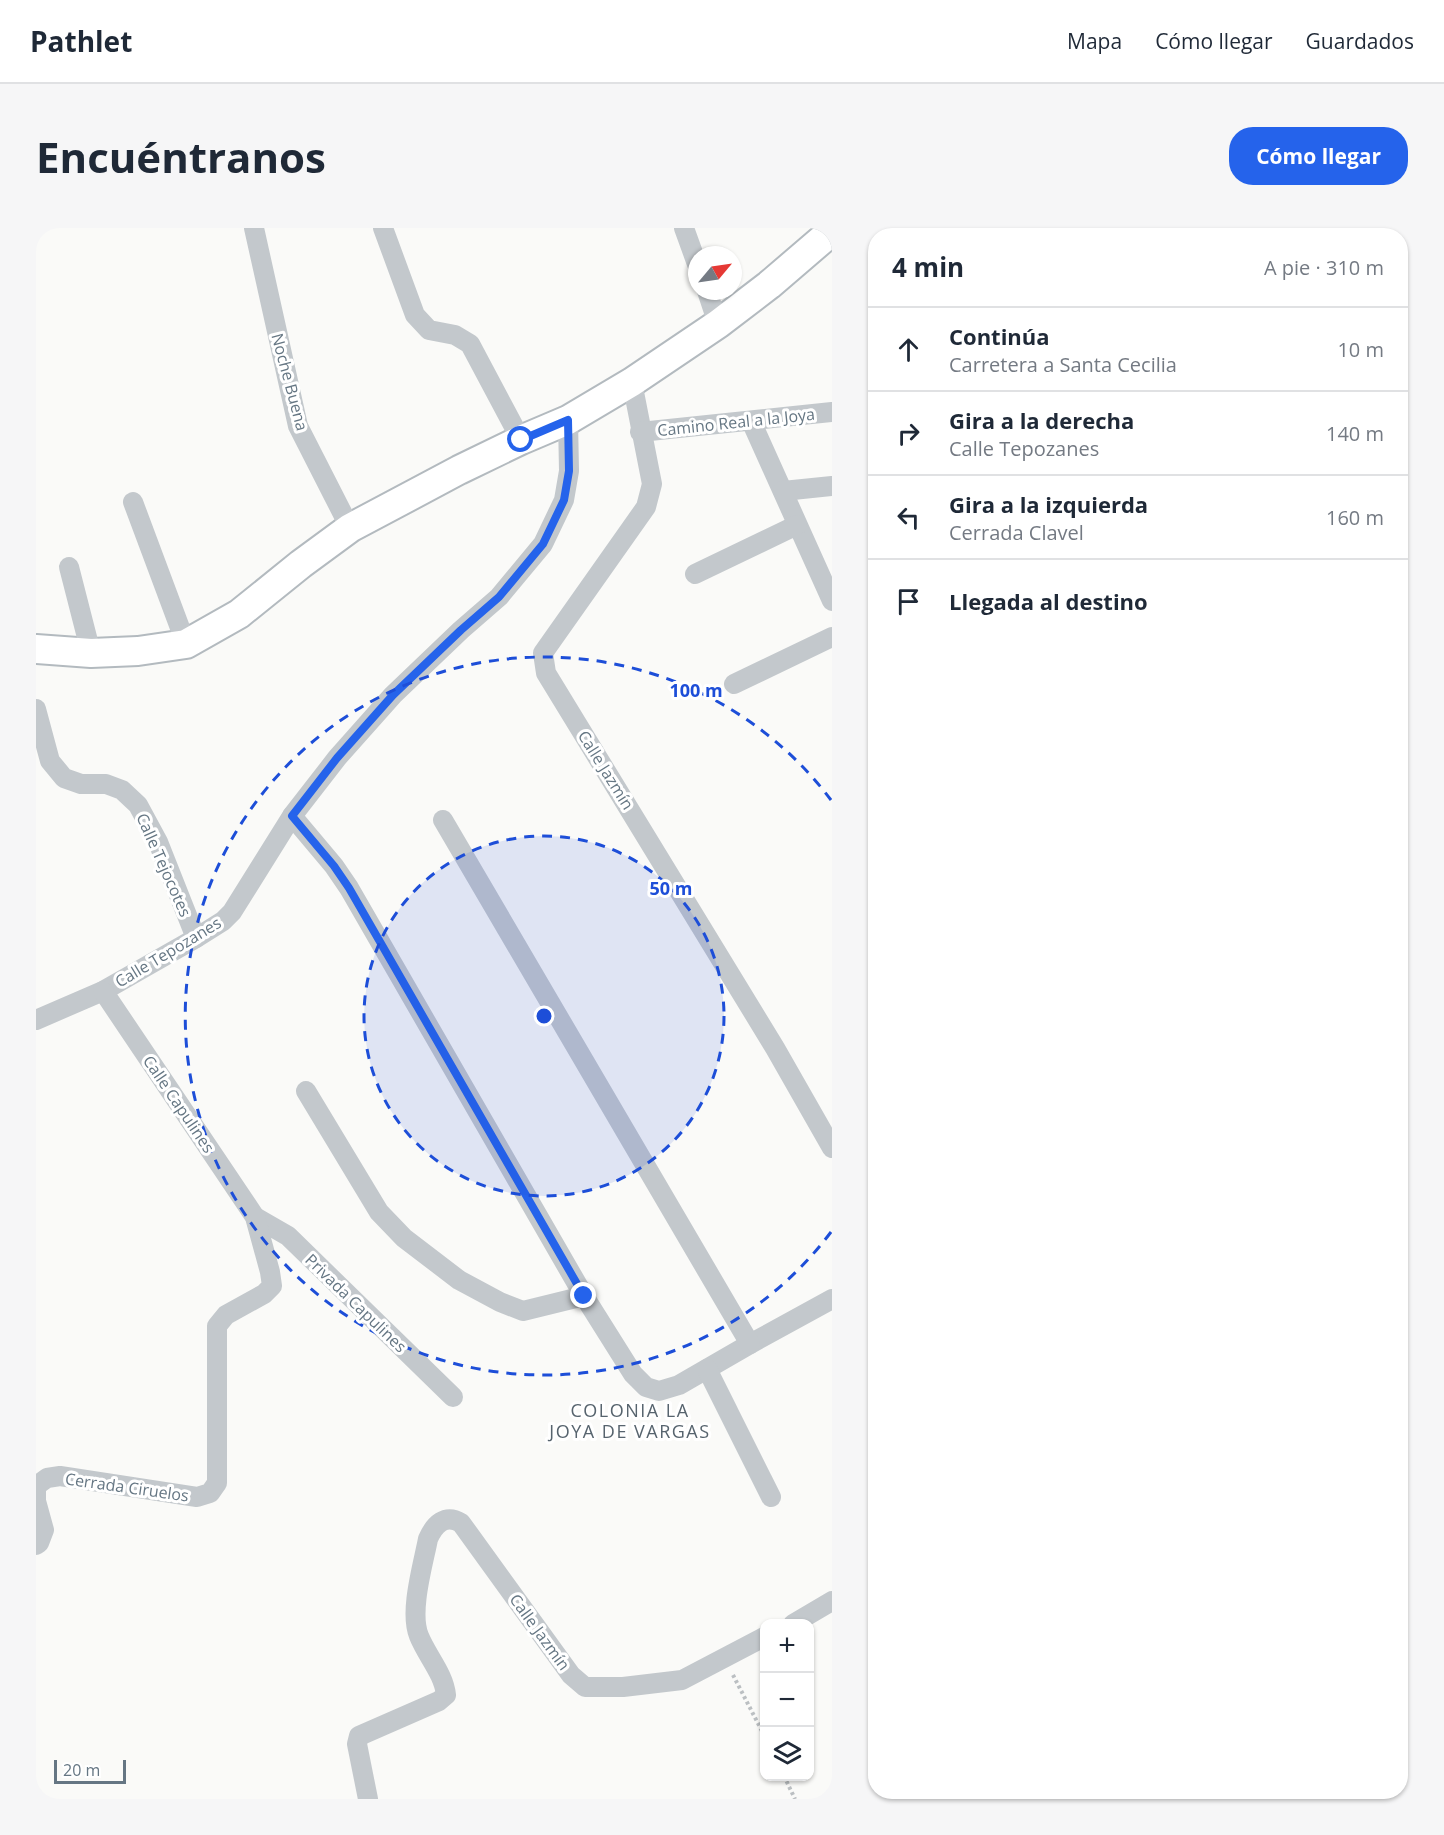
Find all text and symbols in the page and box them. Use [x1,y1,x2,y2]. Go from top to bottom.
text: Pathlet [30,22,132,60]
text: Mapa [1067,27,1122,55]
text: Cómo llegar [1155,27,1273,55]
text: Guardados [1306,27,1414,55]
button: Cómo llegar [1229,127,1408,185]
text: Encuéntranos [36,128,326,185]
north arrow [688,246,742,300]
text: 4 min [892,249,964,285]
text: A pie · 310 m [1264,254,1384,281]
text: Continúa [949,321,1050,351]
street label: Noche Buena [266,331,314,433]
icon: ahead [892,333,925,366]
text: 10 m [1337,336,1384,363]
text: Carretera a Santa Cecilia [949,351,1177,378]
street label: Camino Real a la Joya [656,403,816,441]
text: Gira a la derecha [949,405,1134,435]
icon: right [892,417,925,450]
text: 140 m [1326,420,1384,447]
route start [507,426,533,452]
text: Calle Tepozanes [949,435,1099,462]
text: Gira a la izquierda [949,489,1148,519]
icon: left [892,501,925,534]
text: 160 m [1326,504,1384,531]
text: Cerrada Clavel [949,519,1084,546]
icon: arrive [892,585,925,618]
text: Llegada al destino [949,586,1148,616]
text: 100 m [669,678,723,702]
street label: Calle Jazmín [573,726,639,814]
street label: Calle Tejocotes [131,810,197,920]
text: 50 m [650,876,692,900]
street label: Calle Tepozanes [111,912,225,992]
centre of rings [534,1006,554,1026]
street label: Calle Capulines [138,1051,220,1157]
street label: Privada Capulines [301,1249,411,1357]
route end [570,1282,596,1308]
district label: COLONIA LA JOYA DE VARGAS [547,1398,711,1443]
street label: Cerrada Ciruelos [64,1467,190,1507]
street label: Calle Jazmín [505,1589,575,1675]
map controls [760,1619,814,1781]
button: + [760,1619,814,1673]
button: − [760,1673,814,1727]
button: layers [760,1727,814,1781]
scale bar [54,1757,126,1784]
text: 20 m [63,1759,100,1781]

